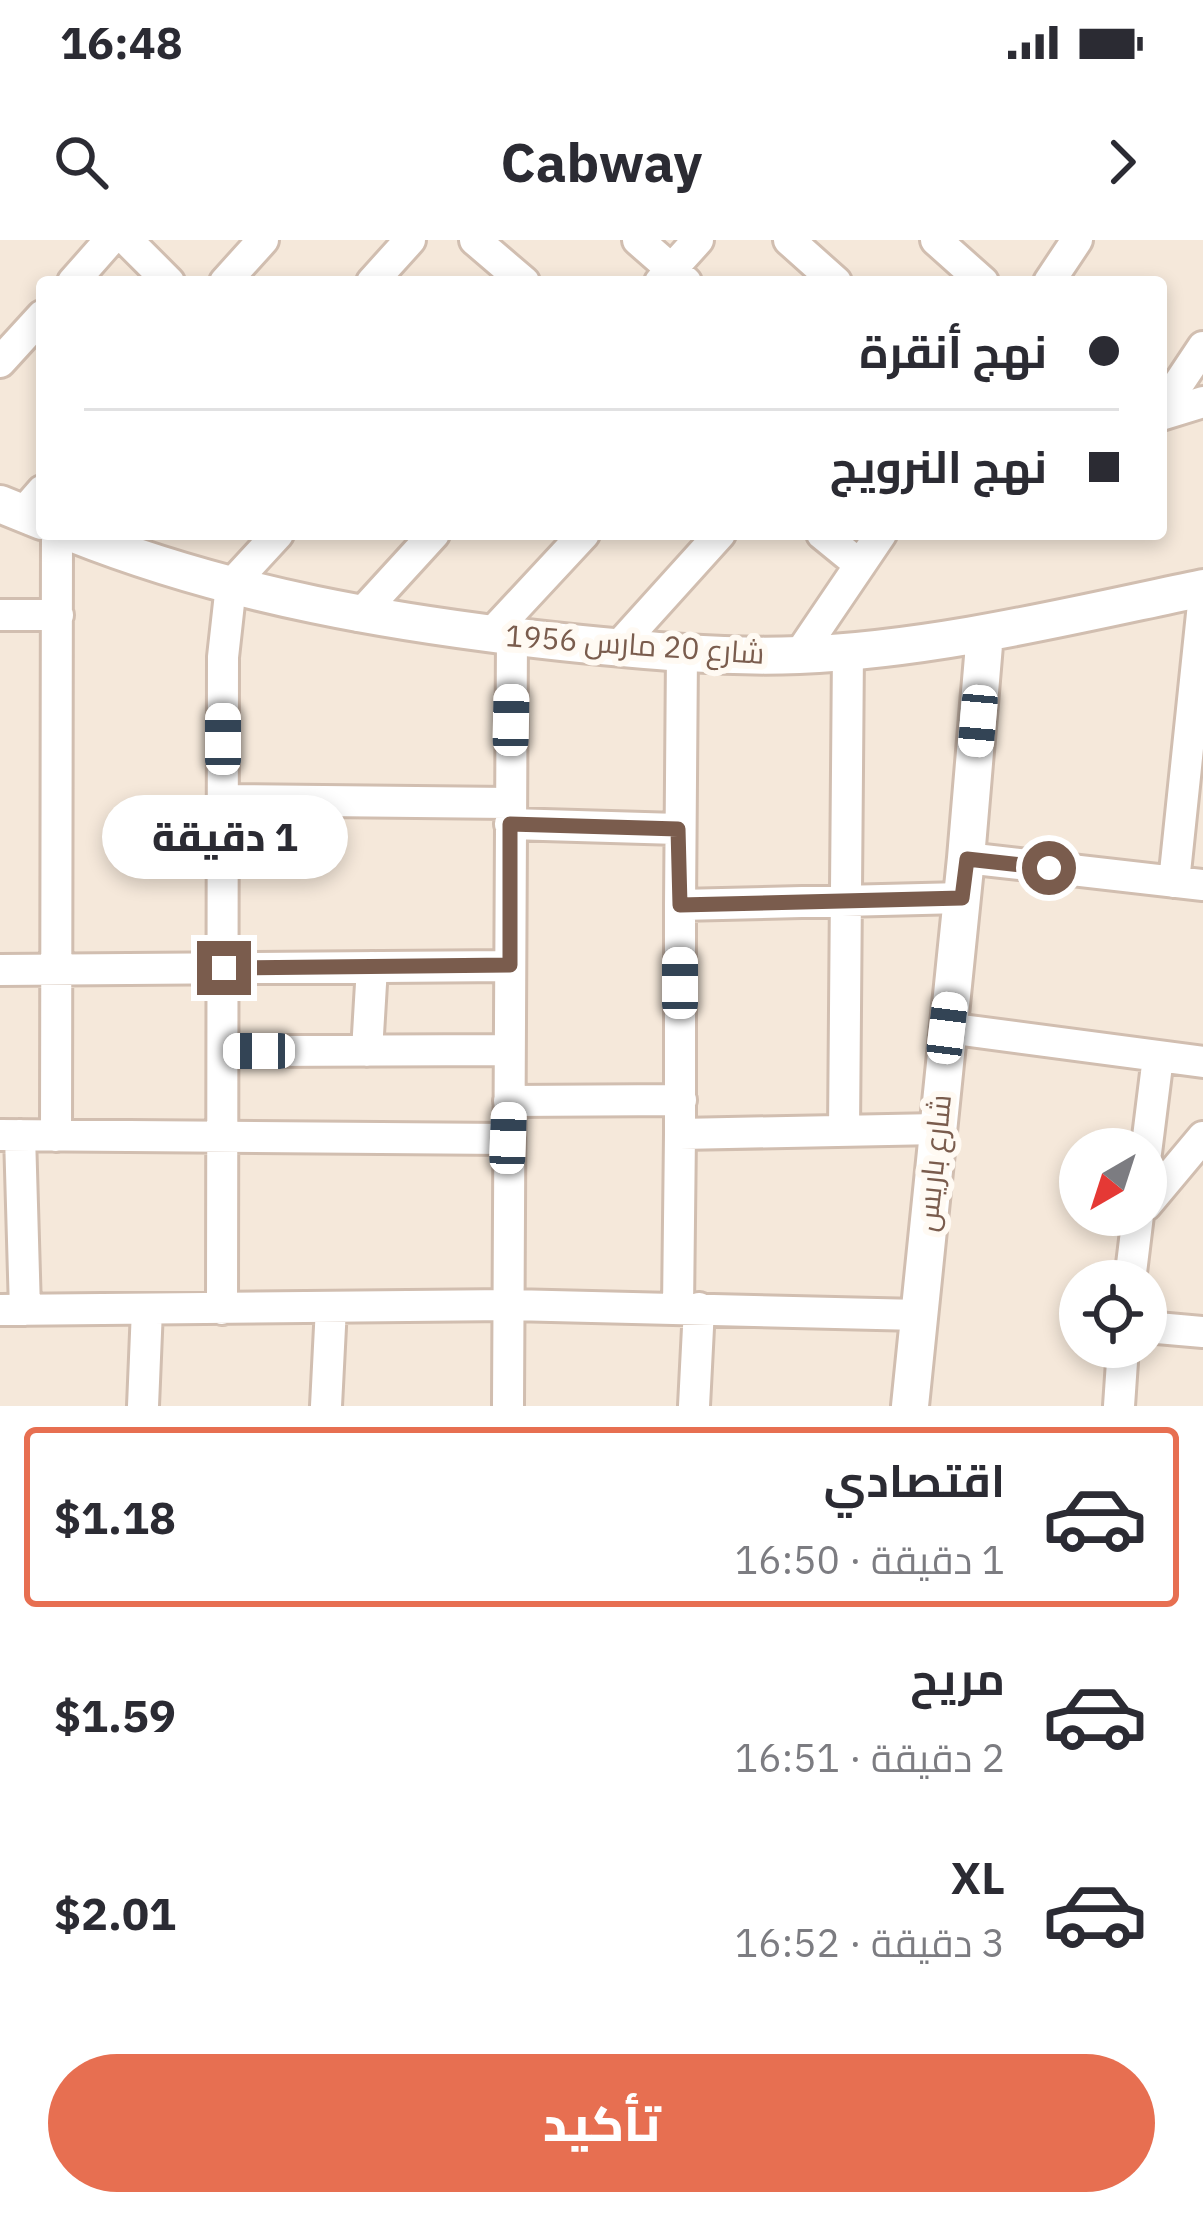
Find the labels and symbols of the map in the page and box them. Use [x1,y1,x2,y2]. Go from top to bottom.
street label: شارع 20 مارس 1956 [504,615,766,674]
car [492,684,530,756]
car [957,684,999,758]
car [205,703,241,775]
callout: 1 دقيقة [101,794,347,878]
route start [1022,841,1076,895]
route end [197,941,251,995]
car [662,947,698,1019]
car [925,990,969,1066]
car [223,1033,295,1069]
street label: شارع باريس [906,1092,961,1234]
car [489,1101,527,1175]
north arrow [1059,1128,1167,1236]

